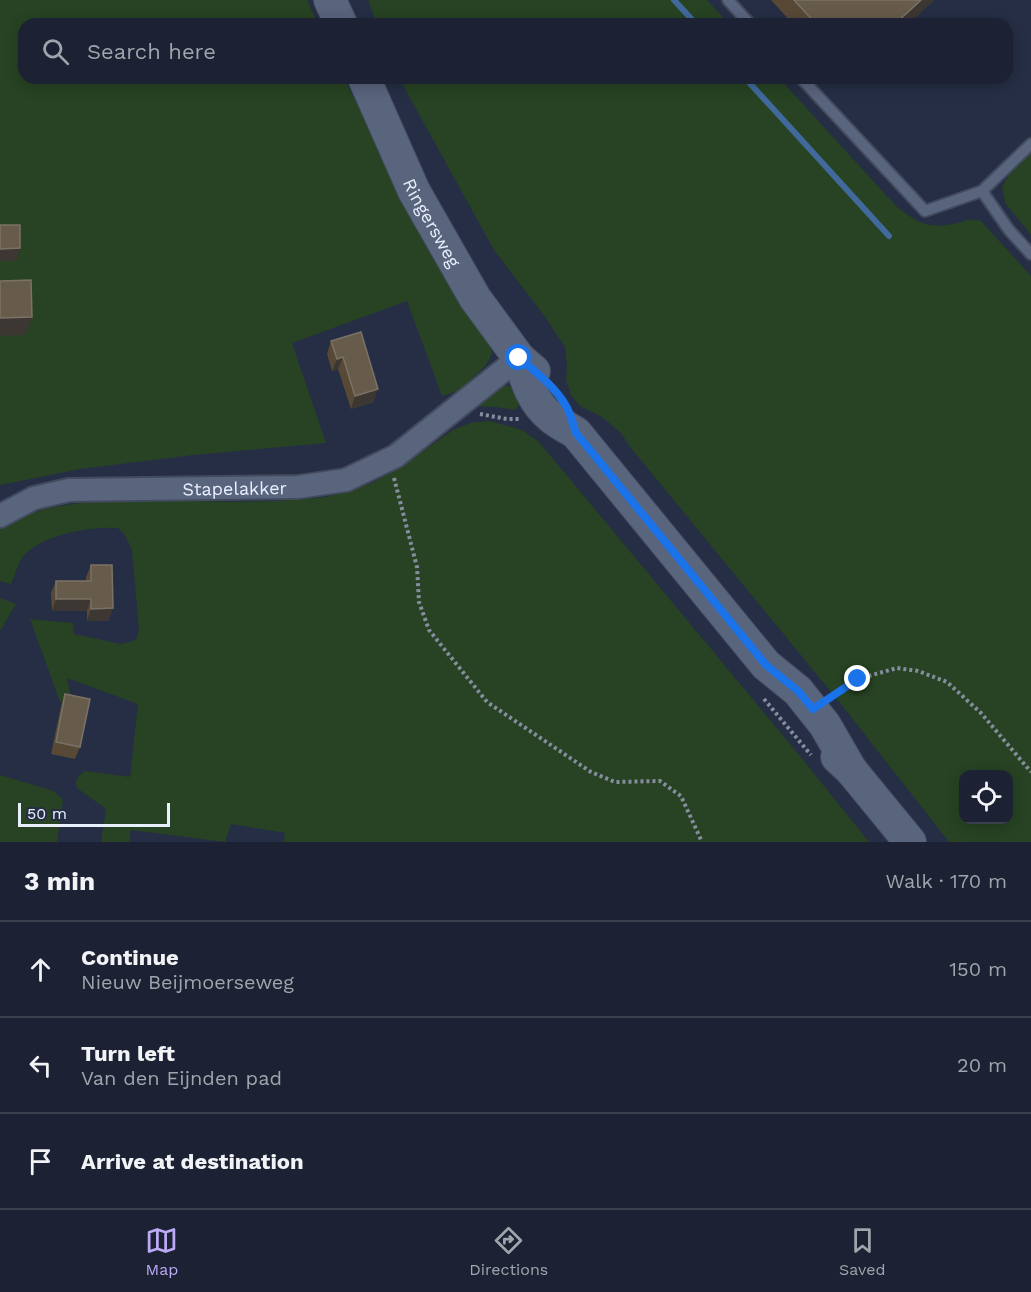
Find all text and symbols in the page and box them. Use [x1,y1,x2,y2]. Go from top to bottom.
search box [18,18,1013,84]
icon: search [39,35,72,68]
text: Search here [87,39,216,64]
street label: Ringersweg [399,175,466,271]
route start [505,344,531,370]
street label: Stapelakker [182,477,287,499]
route end [844,665,870,691]
map controls [959,770,1013,824]
button: locate [959,770,1013,824]
scale bar [18,800,170,828]
text: 50 m [27,804,67,823]
text: 3 min [24,866,95,896]
text: Walk · 170 m [886,869,1007,893]
text: Continue [81,945,179,970]
icon: ahead [24,953,57,986]
text: 150 m [949,957,1007,981]
text: Nieuw Beijmoerseweg [81,970,294,994]
text: Turn left [81,1041,175,1066]
icon: left [24,1049,57,1082]
text: 20 m [957,1053,1007,1077]
text: Van den Eijnden pad [81,1066,282,1090]
icon: arrive [24,1145,57,1178]
text: Arrive at destination [81,1149,304,1174]
tab: Map [145,1224,178,1279]
tab: Directions [469,1224,548,1279]
tab: Saved [839,1224,886,1279]

